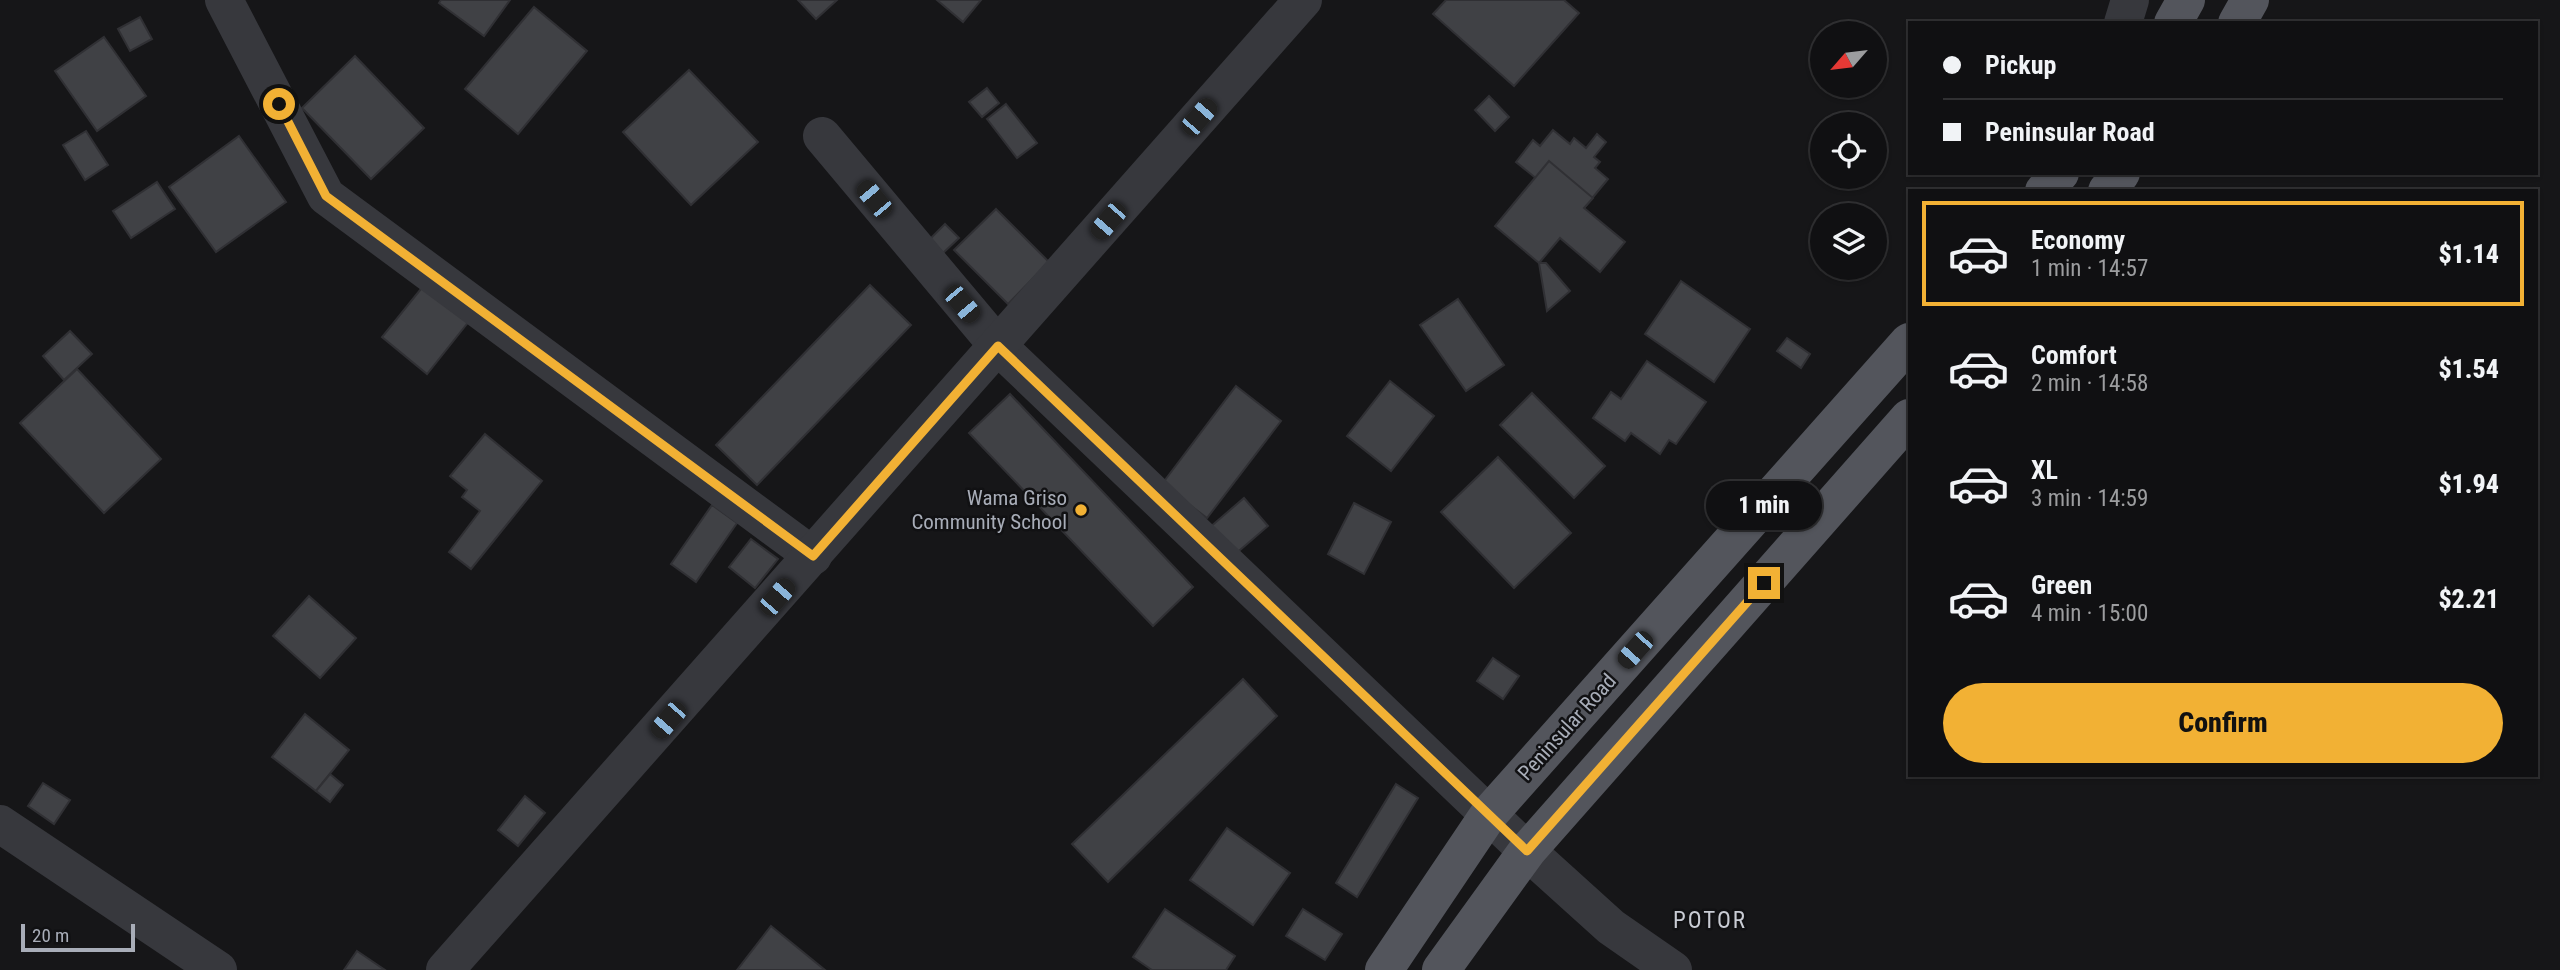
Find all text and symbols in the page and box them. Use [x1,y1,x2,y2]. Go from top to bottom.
north arrow [1810,21,1886,98]
map controls [1810,21,1887,280]
text: Pickup [1985,50,2056,80]
route start [263,88,295,120]
car [1178,94,1221,140]
button: locate [1810,112,1887,189]
text: Peninsular Road [1985,117,2155,147]
car [853,176,896,222]
car [1087,198,1130,244]
button: layers [1810,203,1887,280]
icon: car [1947,222,2010,285]
text: Economy [2031,225,2125,255]
text: $1.14 [2438,239,2499,269]
text: 1 min · 14:57 [2031,255,2148,282]
car [941,281,984,327]
icon: car [1947,337,2010,400]
text: Comfort [2031,340,2117,370]
text: $1.54 [2438,354,2499,384]
text: 2 min · 14:58 [2031,370,2148,397]
icon: car [1947,452,2010,515]
text: XL [2031,455,2058,485]
text: $1.94 [2438,469,2499,499]
callout: 1 min [1706,482,1822,530]
text: 3 min · 14:59 [2031,485,2148,512]
place label: Wama Griso Community School [911,486,1067,534]
text: 1 min [1738,492,1790,519]
marker: Wama Griso Community School [1073,502,1089,518]
route end [1748,567,1780,599]
icon: car [1947,567,2010,630]
text: Green [2031,570,2092,600]
car [756,574,799,620]
text: $2.21 [2438,584,2499,614]
text: 4 min · 15:00 [2031,600,2148,627]
car [1614,627,1657,673]
street label: Peninsular Road [1513,669,1621,785]
button: Confirm [1943,683,2503,763]
car [647,697,690,743]
district label: POTOR [1673,907,1747,934]
scale bar [21,921,135,953]
text: 20 m [32,924,69,947]

